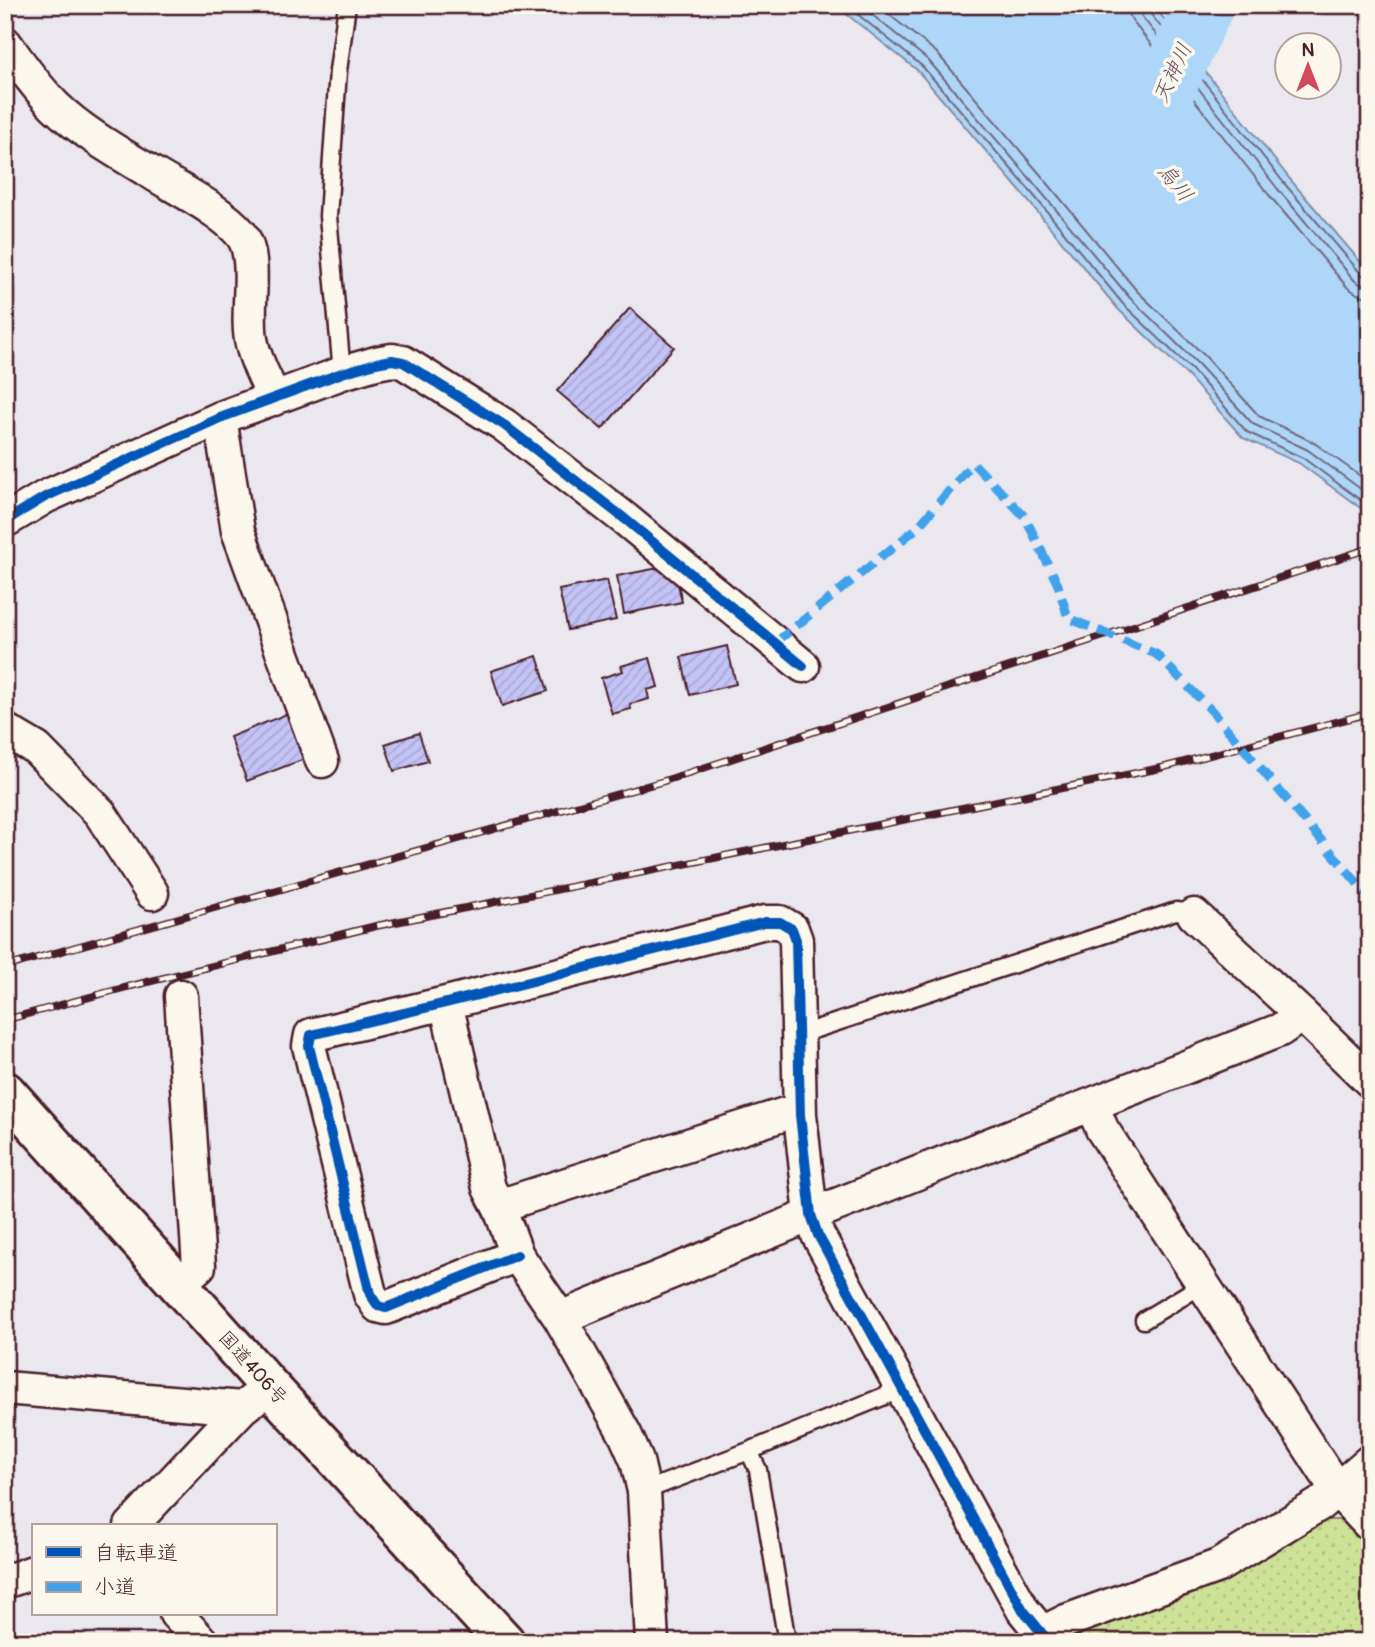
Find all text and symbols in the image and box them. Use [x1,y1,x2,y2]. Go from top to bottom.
north arrow [1274,32,1344,102]
text: N [1302,38,1315,62]
water label: 天神川 [1147,39,1199,107]
water label: 烏川 [1151,158,1199,208]
street label: 国道406号 [213,1326,293,1410]
legend [32,1524,276,1616]
text: 自転車道 [94,1540,178,1567]
text: 小道 [94,1574,136,1601]

